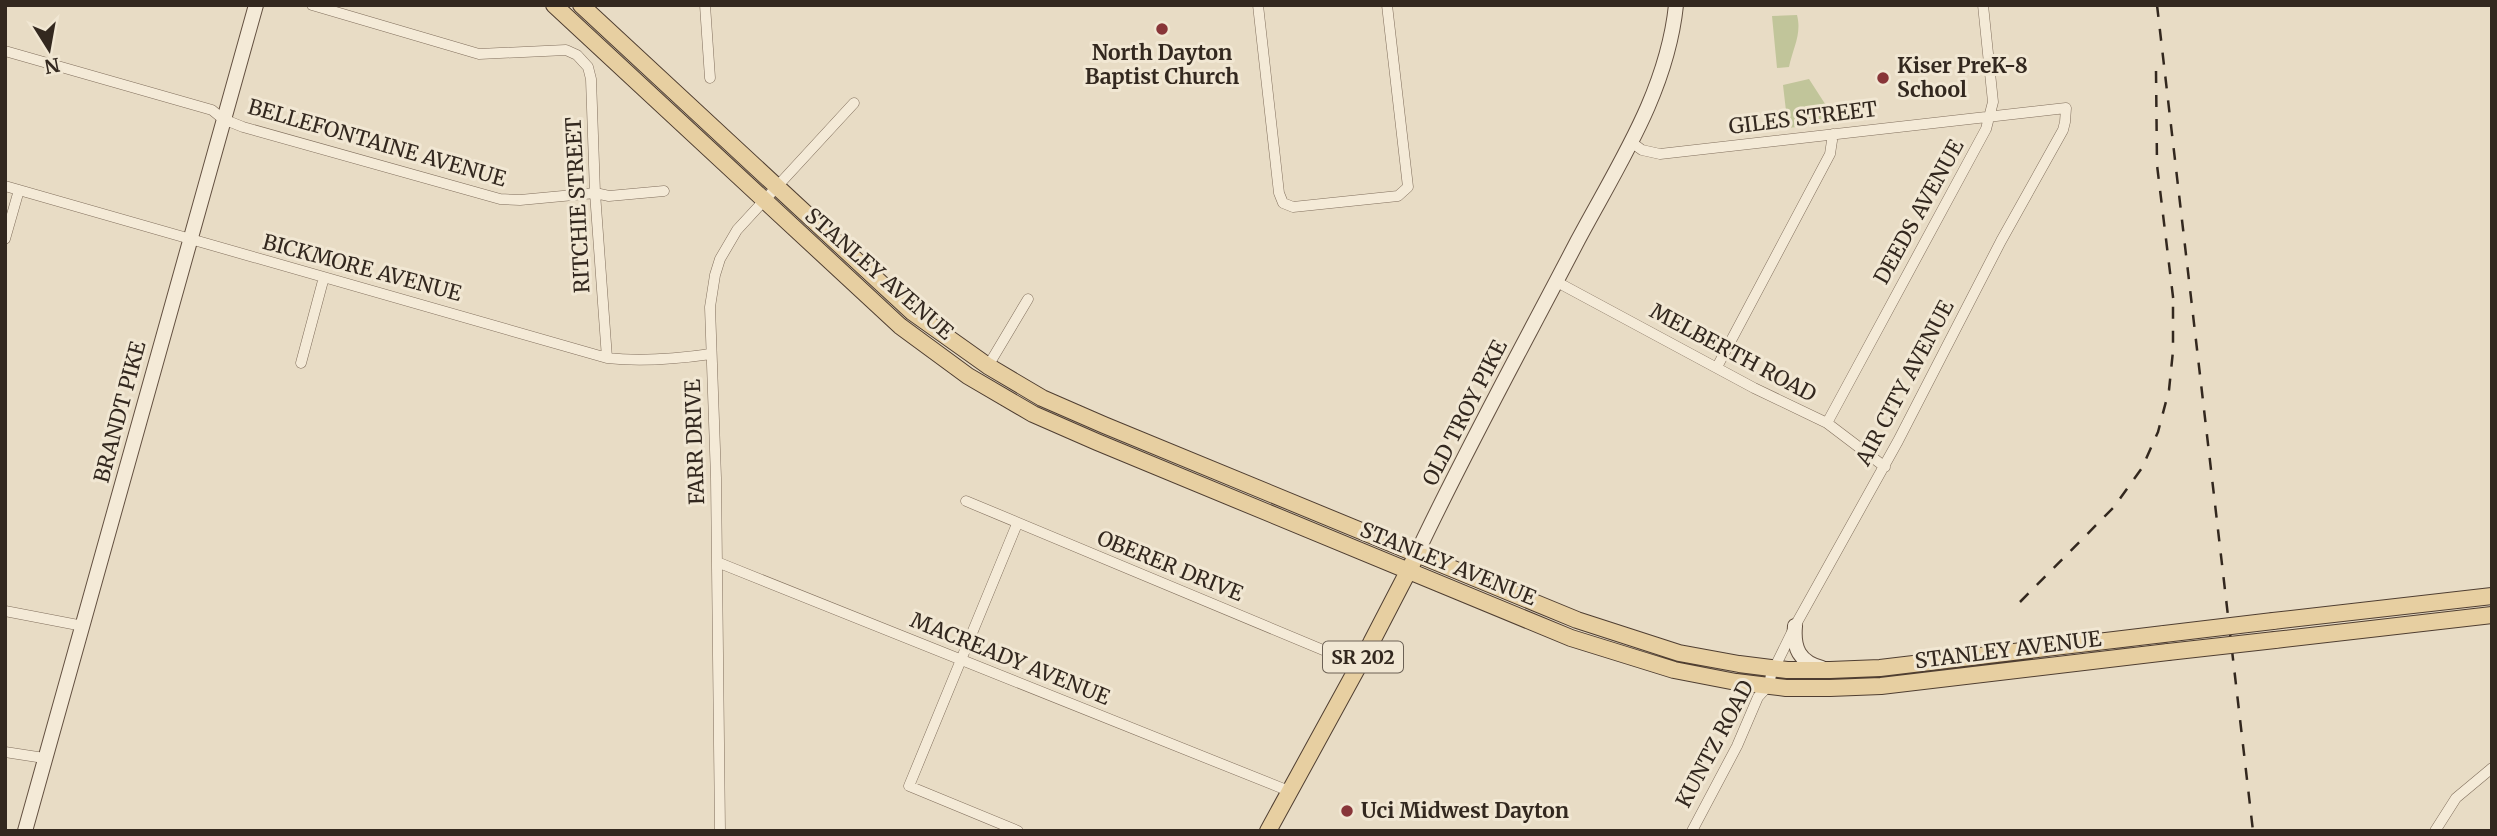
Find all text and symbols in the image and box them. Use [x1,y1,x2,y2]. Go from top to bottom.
north arrow [14,14,84,84]
marker: North Dayton Baptist Church [1154,21,1170,37]
place label: North Dayton Baptist Church [1085,39,1239,90]
text: N [43,52,62,79]
place label: Kiser PreK-8 School [1897,52,2028,103]
marker: Kiser PreK-8 School [1875,70,1891,86]
street label: BELLEFONTAINE AVENUE [245,93,510,193]
street label: GILES STREET [1727,95,1879,140]
street label: RITCHIE STREET [559,116,596,294]
street label: DEEDS AVENUE [1868,134,1970,289]
street label: STANLEY AVENUE [800,202,960,346]
street label: BICKMORE AVENUE [260,228,465,307]
street label: AIR CITY AVENUE [1849,295,1960,471]
street label: MELBERTH ROAD [1645,297,1821,408]
street label: OLD TROY PIKE [1416,335,1513,490]
street label: BRANDT PIKE [88,337,152,486]
street label: FARR DRIVE [679,378,710,505]
street label: STANLEY AVENUE [1356,516,1541,611]
street label: OBERER DRIVE [1093,524,1248,607]
street label: MACREADY AVENUE [906,606,1115,711]
street label: STANLEY AVENUE [1913,625,2103,674]
road number: SR 202 [1323,642,1403,672]
street label: KUNTZ ROAD [1670,675,1759,812]
place label: Uci Midwest Dayton [1361,797,1569,824]
marker: Uci Midwest Dayton [1339,803,1355,819]

